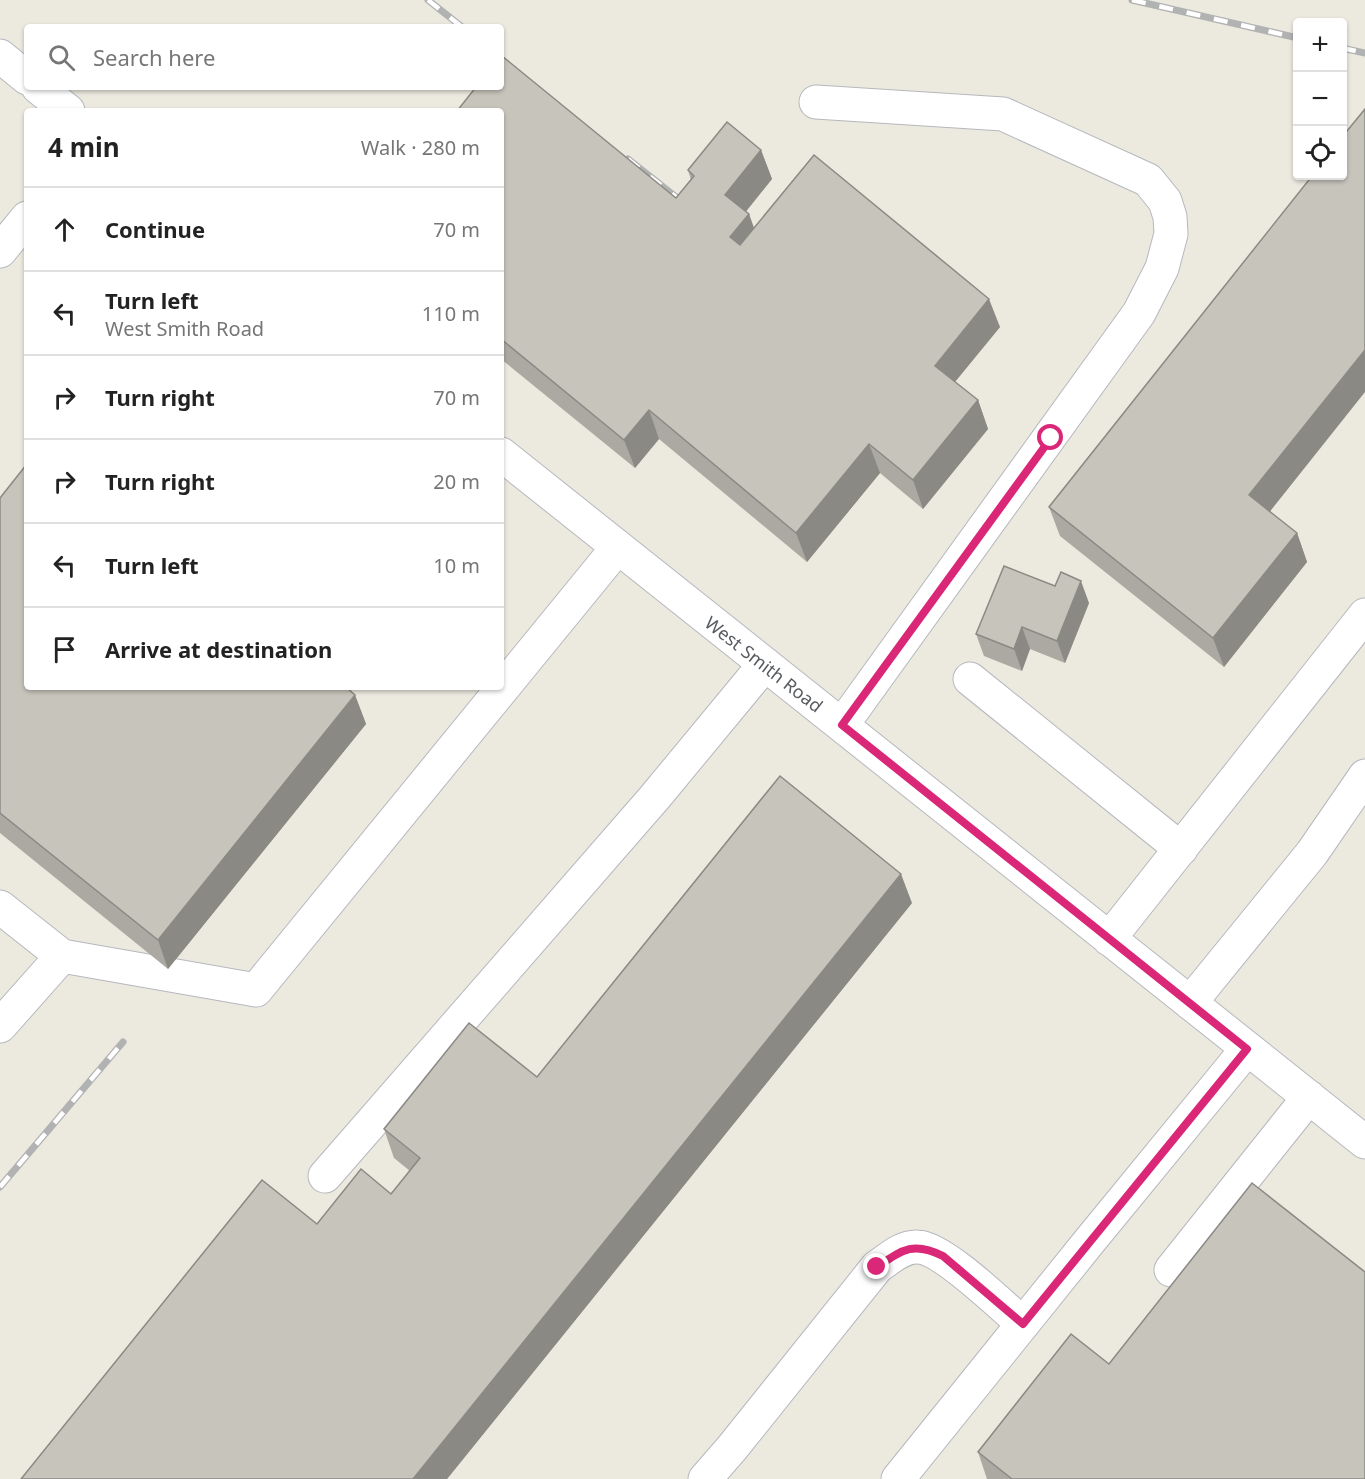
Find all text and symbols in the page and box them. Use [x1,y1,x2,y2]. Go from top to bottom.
map controls [1293,18,1347,180]
button: + [1293,18,1347,72]
search box [24,24,504,90]
icon: search [45,41,78,74]
text: Search here [93,42,215,72]
button: − [1293,72,1347,126]
button: locate [1293,126,1347,180]
text: 4 min [48,129,120,165]
text: Walk · 280 m [361,134,480,161]
icon: ahead [48,213,81,246]
text: Continue [105,214,205,244]
text: 70 m [433,216,480,243]
text: Turn left [105,285,199,315]
icon: left [48,297,81,330]
text: 110 m [422,300,480,327]
text: West Smith Road [105,315,264,342]
icon: right [48,381,81,414]
text: Turn right [105,382,215,412]
text: 70 m [433,384,480,411]
route start [1037,424,1063,450]
icon: right [48,465,81,498]
text: Turn right [105,466,215,496]
text: 20 m [433,468,480,495]
icon: left [48,549,81,582]
text: Turn left [105,550,199,580]
text: 10 m [433,552,480,579]
street label: West Smith Road [700,610,828,718]
icon: arrive [48,633,81,666]
text: Arrive at destination [105,634,332,664]
route end [863,1253,889,1279]

